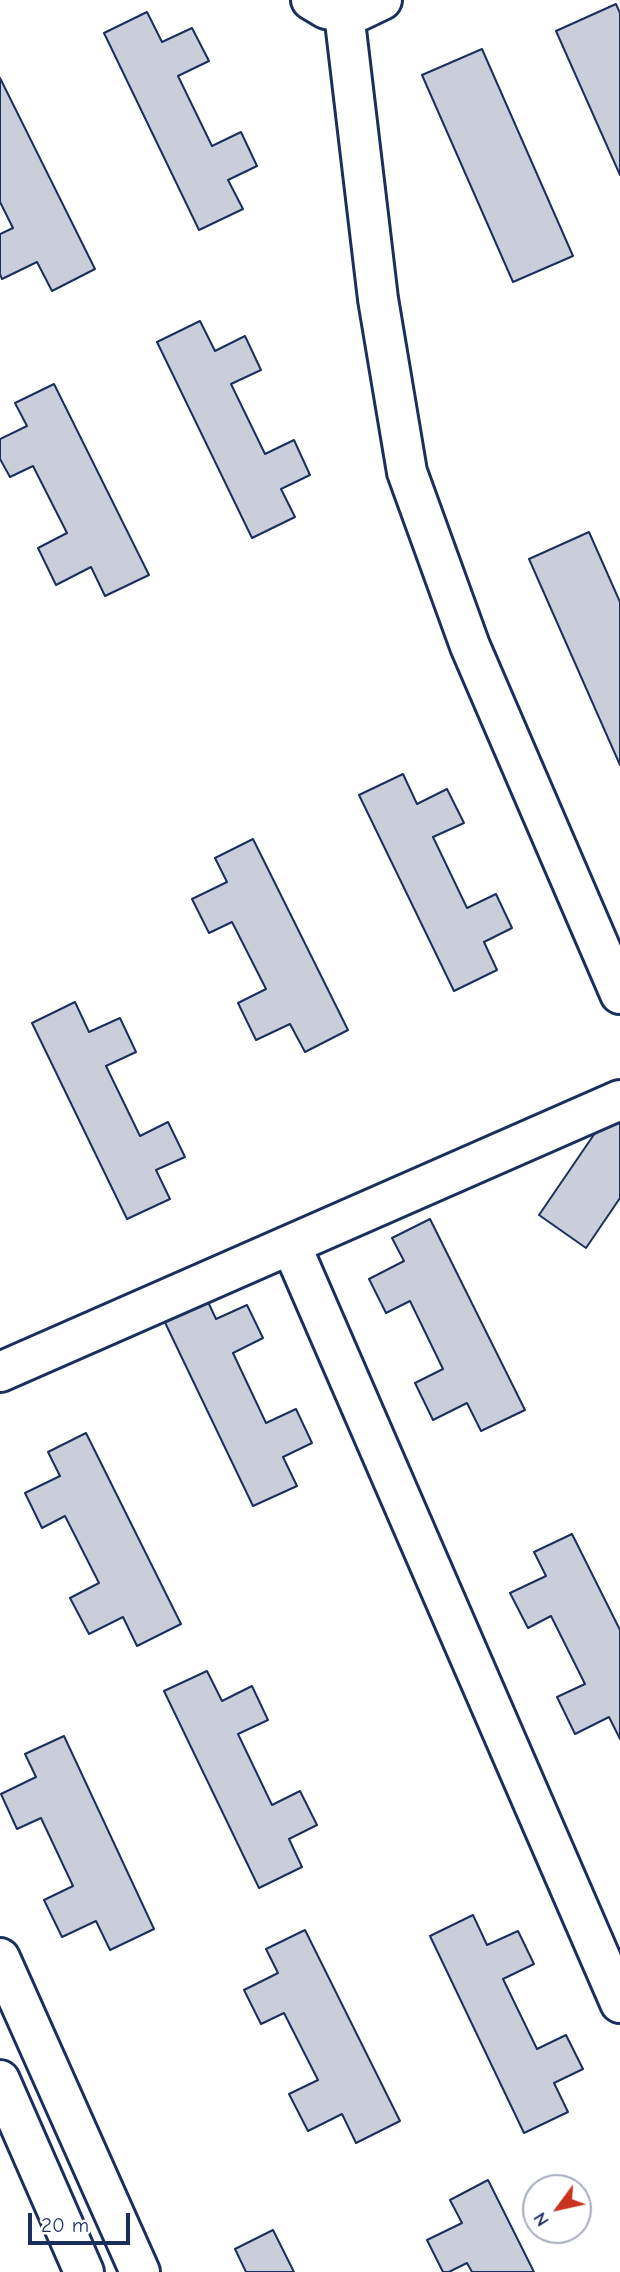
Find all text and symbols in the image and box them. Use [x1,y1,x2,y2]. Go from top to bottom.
north arrow [522,2174,592,2244]
scale bar [32,2198,133,2242]
text: N [528,2208,554,2231]
text: 20 m [41,2213,89,2237]

